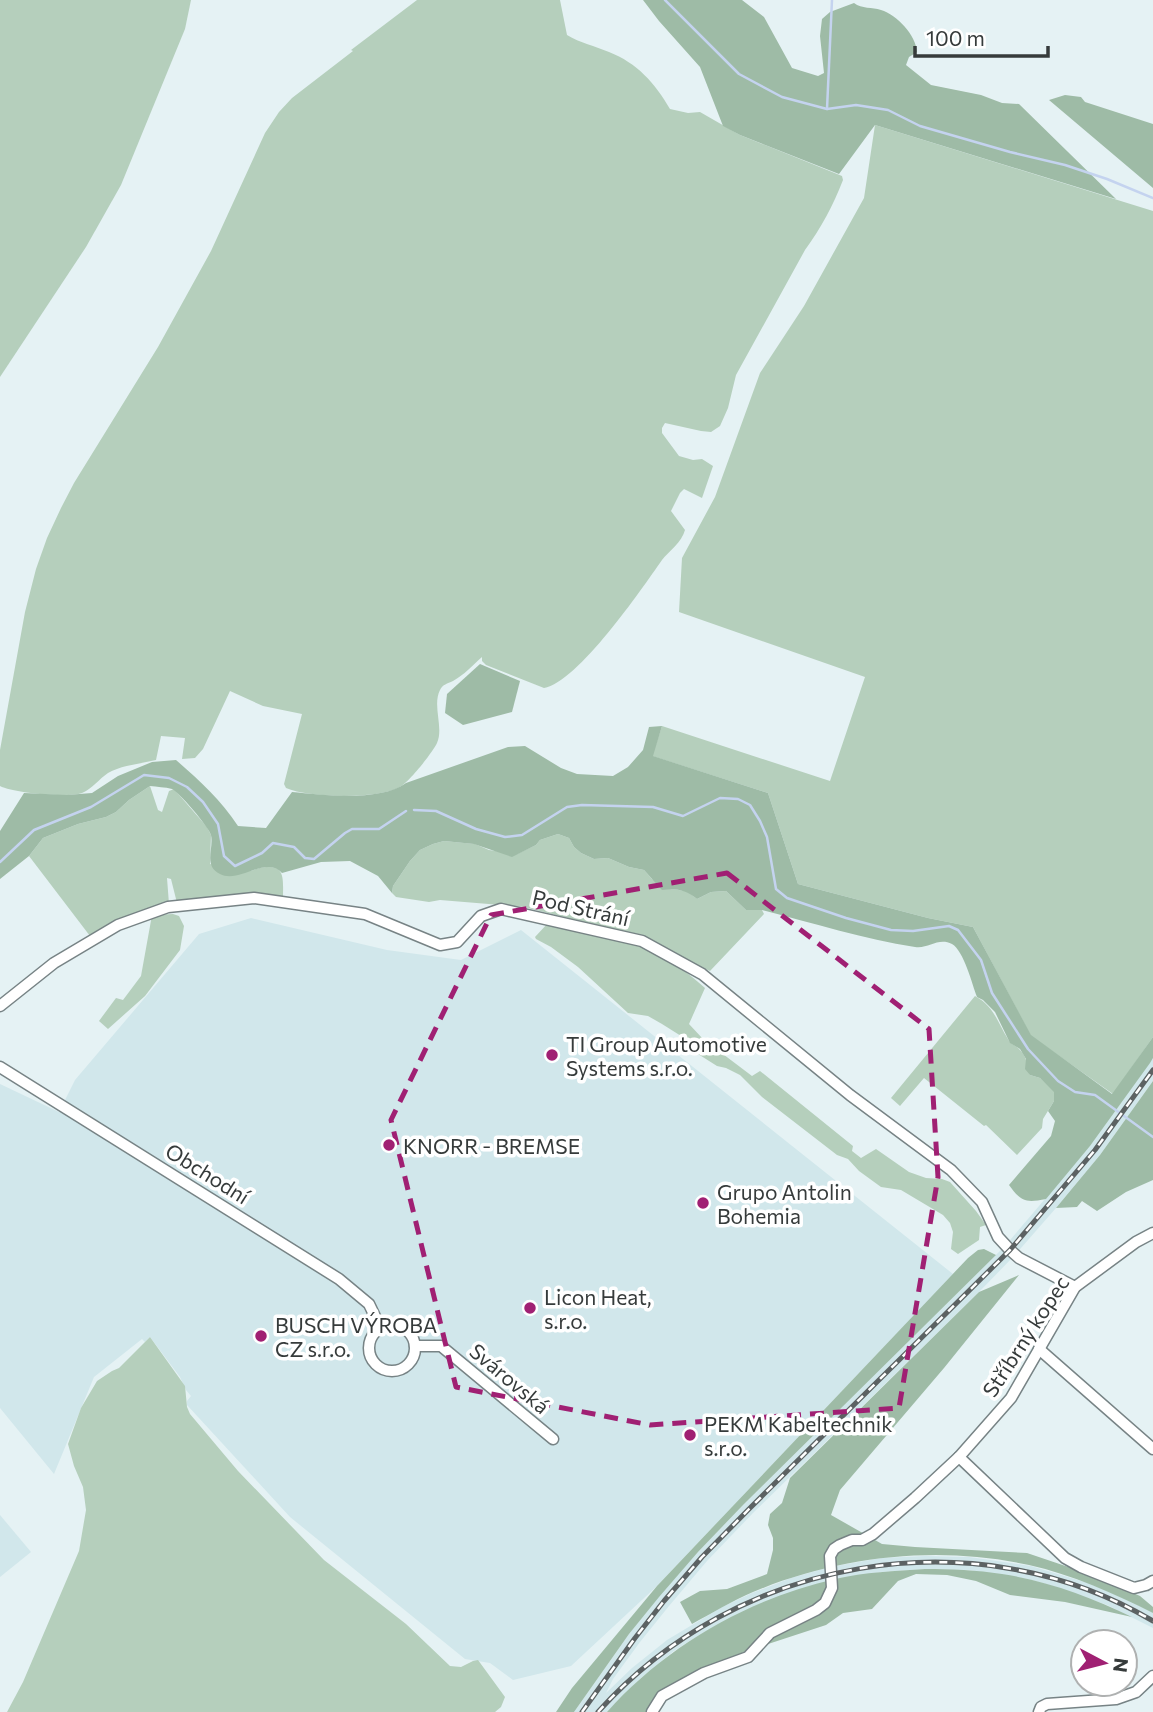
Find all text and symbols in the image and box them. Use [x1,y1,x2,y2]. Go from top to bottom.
scale bar [915,14,1048,58]
text: 100 m [926,25,985,50]
street label: Pod Strání [530,884,632,930]
place label: TI Group Automotive Systems s.r.o. [566,1031,767,1080]
marker: TI Group Automotive Systems s.r.o. [544,1047,560,1063]
place label: KNORR - BREMSE [403,1133,580,1158]
street label: Obchodní [161,1137,255,1209]
marker: KNORR - BREMSE [381,1137,397,1153]
place label: Grupo Antolin Bohemia [717,1179,852,1228]
marker: Grupo Antolin Bohemia [695,1195,711,1211]
street label: Stříbrný kopec [977,1271,1073,1401]
place label: Licon Heat, s.r.o. [544,1284,652,1333]
marker: Licon Heat, s.r.o. [522,1300,538,1316]
place label: BUSCH VÝROBA CZ s.r.o. [275,1312,437,1361]
marker: BUSCH VÝROBA CZ s.r.o. [253,1328,269,1344]
street label: Svárovská [465,1338,555,1418]
place label: PEKM Kabeltechnik s.r.o. [704,1411,893,1460]
marker: PEKM Kabeltechnik s.r.o. [682,1427,698,1443]
north arrow [1069,1628,1139,1698]
text: N [1109,1657,1134,1674]

